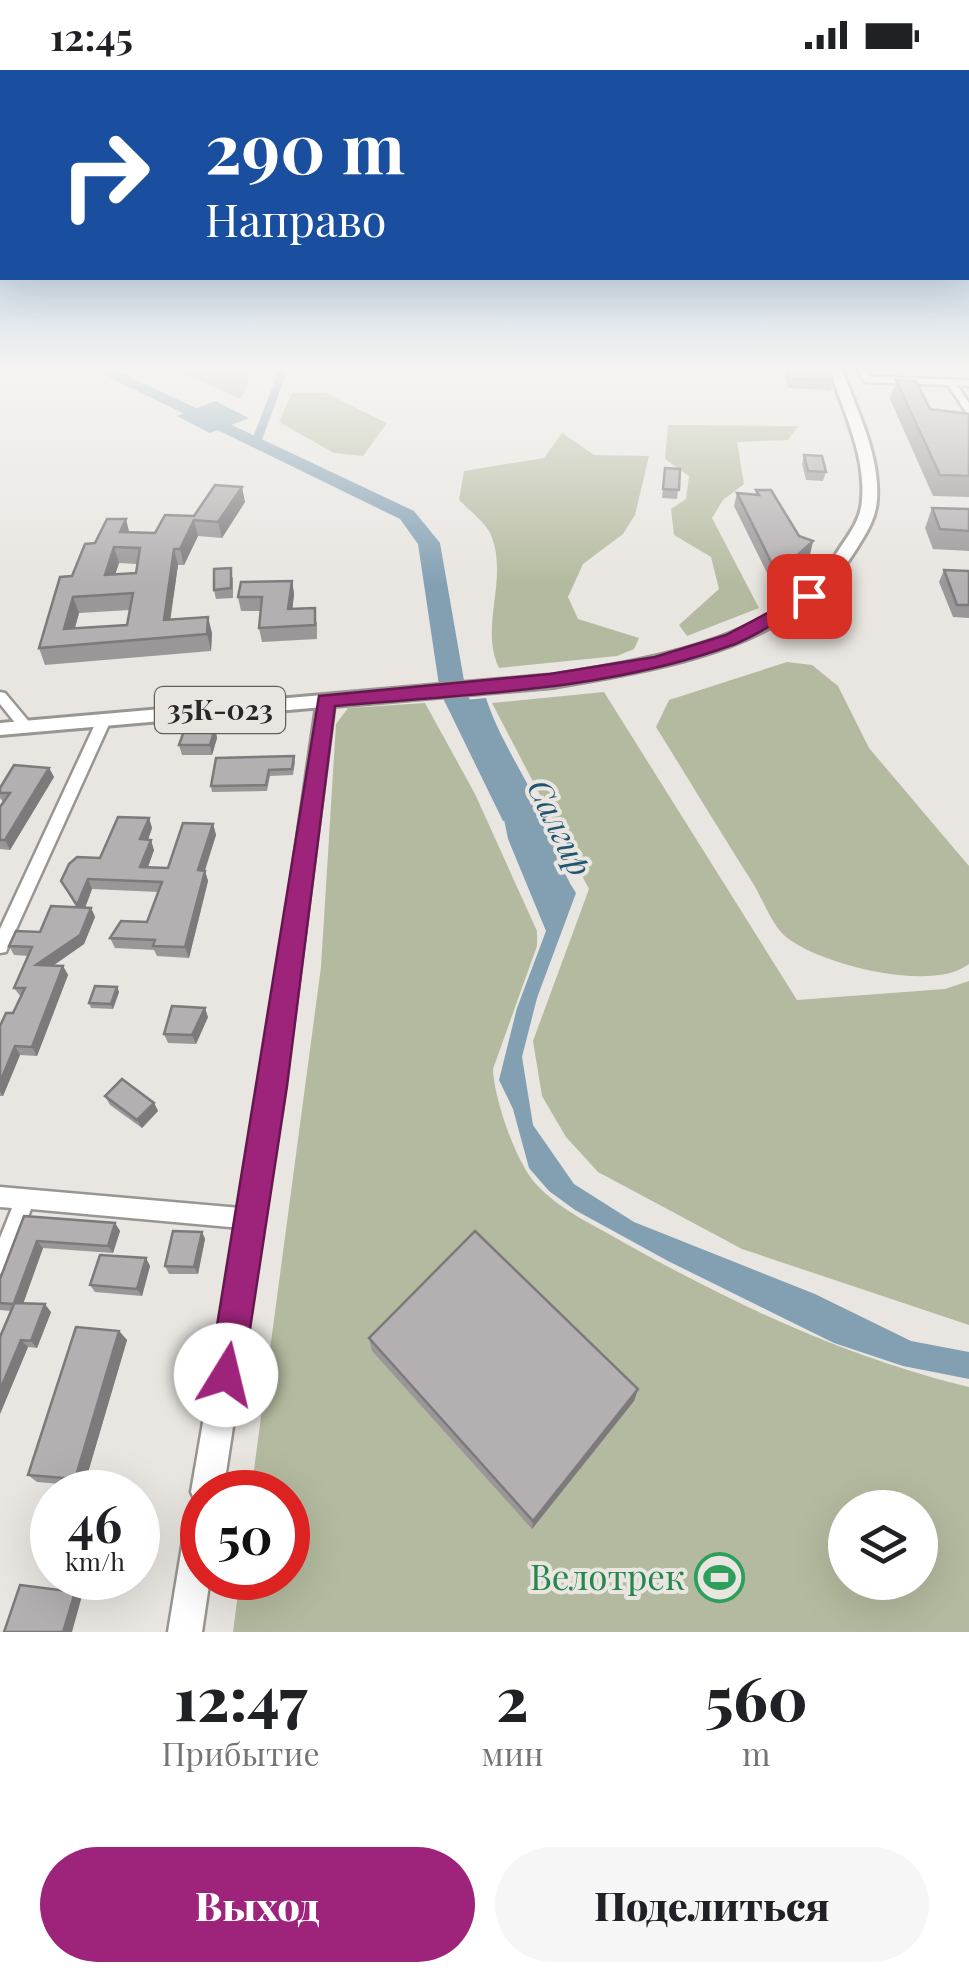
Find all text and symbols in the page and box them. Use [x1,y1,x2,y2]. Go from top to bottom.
text: 12:45 [50,10,133,61]
text: 290 m [205,98,405,192]
icon: right [40,110,170,240]
text: Направо [205,188,387,248]
pin [767,554,852,639]
icon: arrive [782,569,837,624]
road number: 35К-023 [155,687,285,733]
water label: Салгир [519,771,603,883]
position arrow [174,1323,278,1427]
speed limit sign: 50 [180,1470,310,1600]
text: 46 [68,1489,122,1556]
map controls [828,1490,938,1600]
button: layers [828,1490,938,1600]
text: km/h [65,1544,125,1577]
place label: Велотрек [530,1552,685,1599]
sports icon: Велотрек [694,1552,746,1604]
text: 12:47 [174,1656,307,1736]
text: 2 [496,1656,528,1736]
text: 560 [705,1656,808,1736]
text: Прибытие [161,1731,320,1774]
text: мин [481,1731,544,1774]
text: m [742,1731,770,1774]
button: Выход [40,1847,475,1962]
button: Поделиться [495,1847,929,1962]

